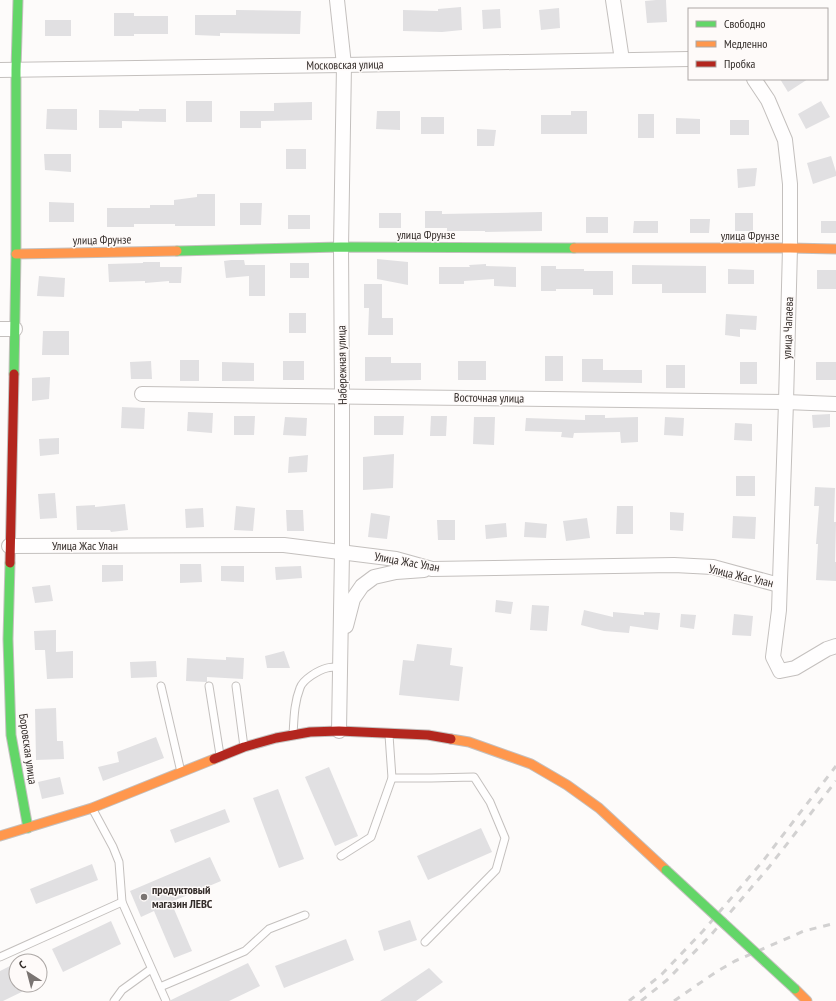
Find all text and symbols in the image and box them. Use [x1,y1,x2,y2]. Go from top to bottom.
legend [688,8,828,80]
text: Свободно [724,16,766,31]
text: Медленно [724,36,767,51]
street label: Московская улица [306,56,384,73]
text: Пробка [724,56,756,71]
street label: улица Фрунзе [397,227,455,242]
street label: улица Фрунзе [721,228,779,243]
street label: улица Фрунзе [72,231,132,248]
street label: улица Чапаева [779,296,796,359]
street label: Набережная улица [333,325,350,405]
street label: Восточная улица [454,389,525,406]
street label: Улица Жас Улан [52,538,118,553]
street label: Улица Жас Улан [373,548,441,575]
street label: Улица Жас Улан [707,561,775,590]
street label: Боровская улица [16,713,41,785]
place label: продуктовый магазин ЛЕВС [152,882,213,911]
marker: продуктовый магазин ЛЕВС [139,892,149,902]
north arrow [8,953,48,993]
text: С [16,958,28,972]

